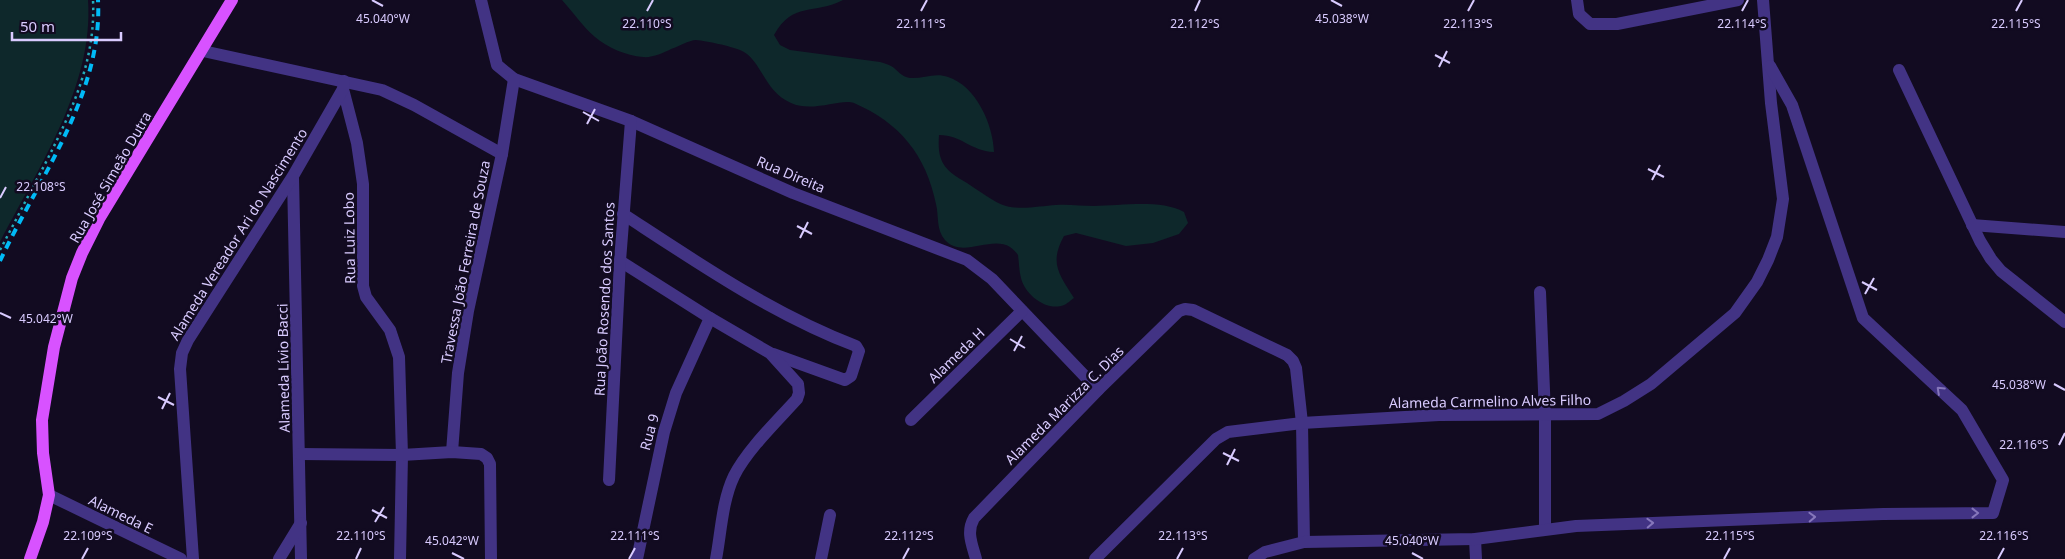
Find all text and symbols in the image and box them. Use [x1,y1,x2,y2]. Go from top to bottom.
scale bar [12,10,121,42]
text: 45.040°W [356,10,410,27]
text: 45.038°W [1315,10,1369,27]
text: 22.110°S [622,15,672,32]
text: 22.111°S [896,15,946,32]
text: 22.112°S [1170,15,1220,32]
text: 22.113°S [1443,15,1493,32]
text: 22.114°S [1717,15,1767,32]
text: 22.115°S [1991,15,2041,32]
text: 50 m [20,16,55,36]
street label: Rua José Simeão Dutra [65,108,155,246]
street label: Alameda Vereador Ari do Nascimento [165,124,311,344]
street label: Rua Direita [754,151,828,197]
street label: Travessa João Ferreira de Souza [436,159,494,365]
text: 22.108°S [16,178,66,195]
street label: Rua Luiz Lobo [339,192,359,284]
street label: Rua João Rosendo dos Santos [589,201,619,396]
street label: Alameda Lívio Bacci [272,303,294,433]
text: 45.042°W [19,310,73,327]
street label: Alameda H [924,323,988,387]
street label: Alameda Marizza C. Dias [1000,341,1128,469]
text: 45.038°W [1992,376,2046,393]
one-way arrow [1937,387,1946,396]
street label: Alameda Carmelino Alves Filho [1389,390,1591,412]
street label: Rua 9 [635,412,663,452]
text: 22.116°S [1999,436,2049,453]
street label: Alameda E [86,490,156,538]
one-way arrow [1972,508,1979,518]
one-way arrow [1809,511,1817,522]
one-way arrow [1646,518,1654,529]
text: 22.109°S [63,527,113,544]
text: 22.110°S [336,527,386,544]
text: 22.111°S [610,527,660,544]
text: 22.112°S [884,527,934,544]
text: 22.113°S [1158,527,1208,544]
text: 22.115°S [1705,527,1755,544]
text: 22.116°S [1979,527,2029,544]
text: 45.042°W [425,532,479,549]
text: 45.040°W [1385,532,1439,549]

